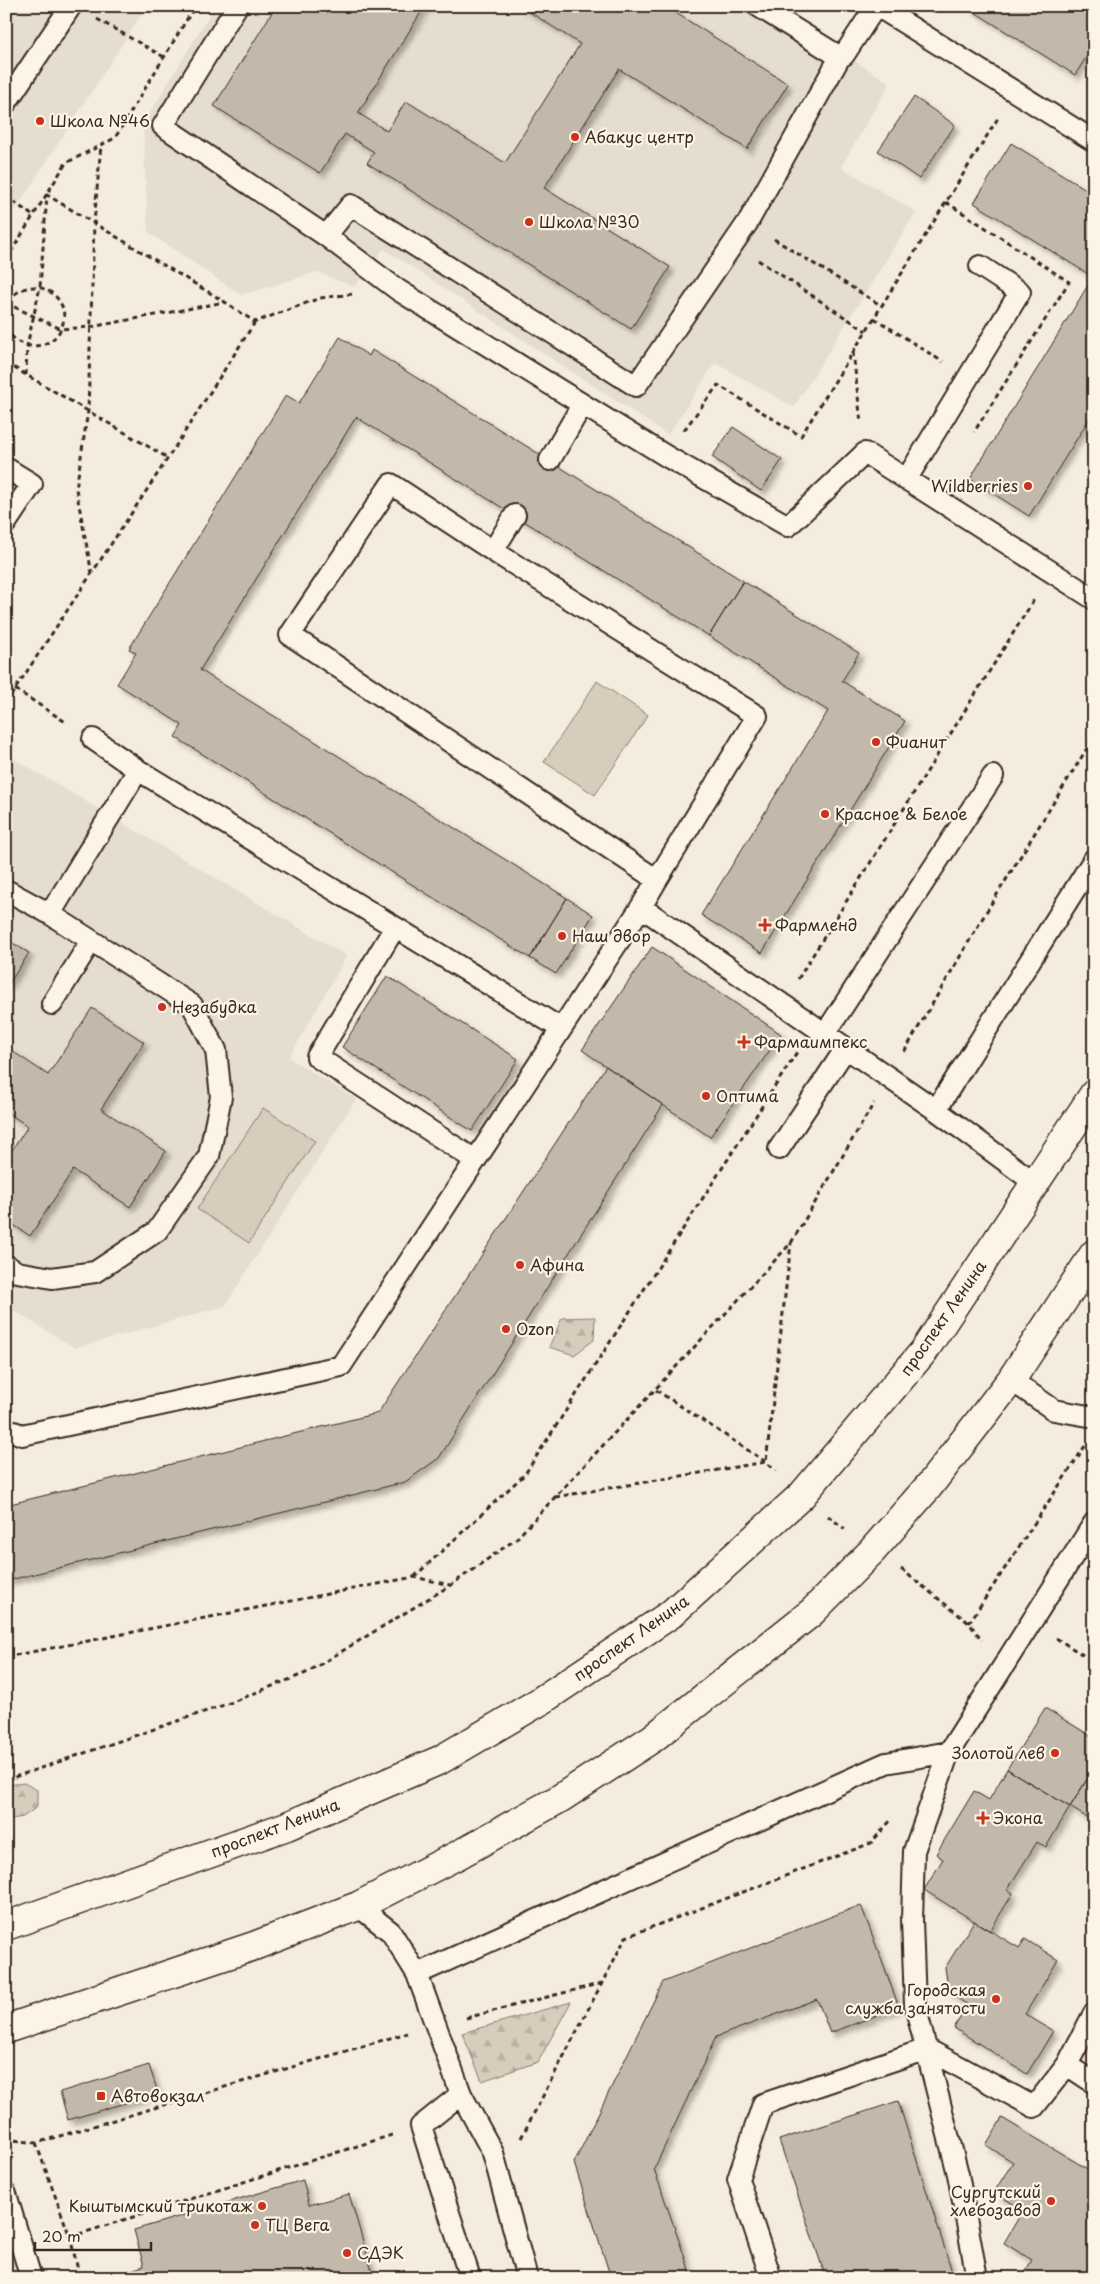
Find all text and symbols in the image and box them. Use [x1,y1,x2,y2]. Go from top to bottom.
place label: Школа №46 [50,108,150,132]
marker: Школа №46 [34,115,46,127]
place label: Абакус центр [585,124,694,148]
marker: Абакус центр [569,131,581,143]
place label: Школа №30 [539,209,639,233]
marker: Школа №30 [523,216,535,228]
place label: Wildberries [931,473,1018,497]
marker: Wildberries [1022,480,1034,492]
place label: Фианит [886,729,947,753]
marker: Фианит [870,736,882,748]
place label: Красное & Белое [835,801,968,825]
marker: Красное & Белое [819,808,831,820]
place label: Фармленд [775,912,857,936]
marker: Фармленд [759,919,771,931]
place label: Наш двор [572,923,651,947]
marker: Наш двор [556,930,568,942]
place label: Незабудка [172,994,256,1018]
marker: Незабудка [156,1001,168,1013]
place label: Фармаимпекс [754,1029,867,1053]
marker: Фармаимпекс [738,1036,750,1048]
place label: Оптима [716,1083,779,1107]
marker: Оптима [700,1090,712,1102]
place label: Афина [530,1252,584,1276]
street label: проспект Ленина [893,1255,991,1380]
marker: Афина [514,1259,526,1271]
place label: Ozon [516,1316,554,1340]
marker: Ozon [500,1323,512,1335]
street label: проспект Ленина [568,1588,693,1686]
place label: Золотой лев [952,1740,1045,1764]
marker: Золотой лев [1049,1747,1061,1759]
street label: проспект Ленина [207,1791,343,1863]
place label: Экона [993,1805,1043,1829]
marker: Экона [977,1812,989,1824]
place label: Городская служба занятости [845,1977,986,2019]
marker: Городская служба занятости [990,1993,1002,2005]
place label: Автовокзал [111,2083,205,2107]
marker: Автовокзал [95,2090,107,2102]
place label: Сургутский хлебозавод [950,2179,1041,2221]
place label: Кыштымский трикотаж [69,2193,252,2217]
marker: Сургутский хлебозавод [1045,2195,1057,2207]
marker: Кыштымский трикотаж [256,2200,268,2212]
place label: ТЦ Вега [265,2212,329,2236]
scale bar [35,2219,151,2251]
marker: ТЦ Вега [249,2219,261,2231]
text: 20 m [42,2224,81,2247]
place label: СДЭК [357,2240,404,2264]
marker: СДЭК [341,2247,353,2259]

